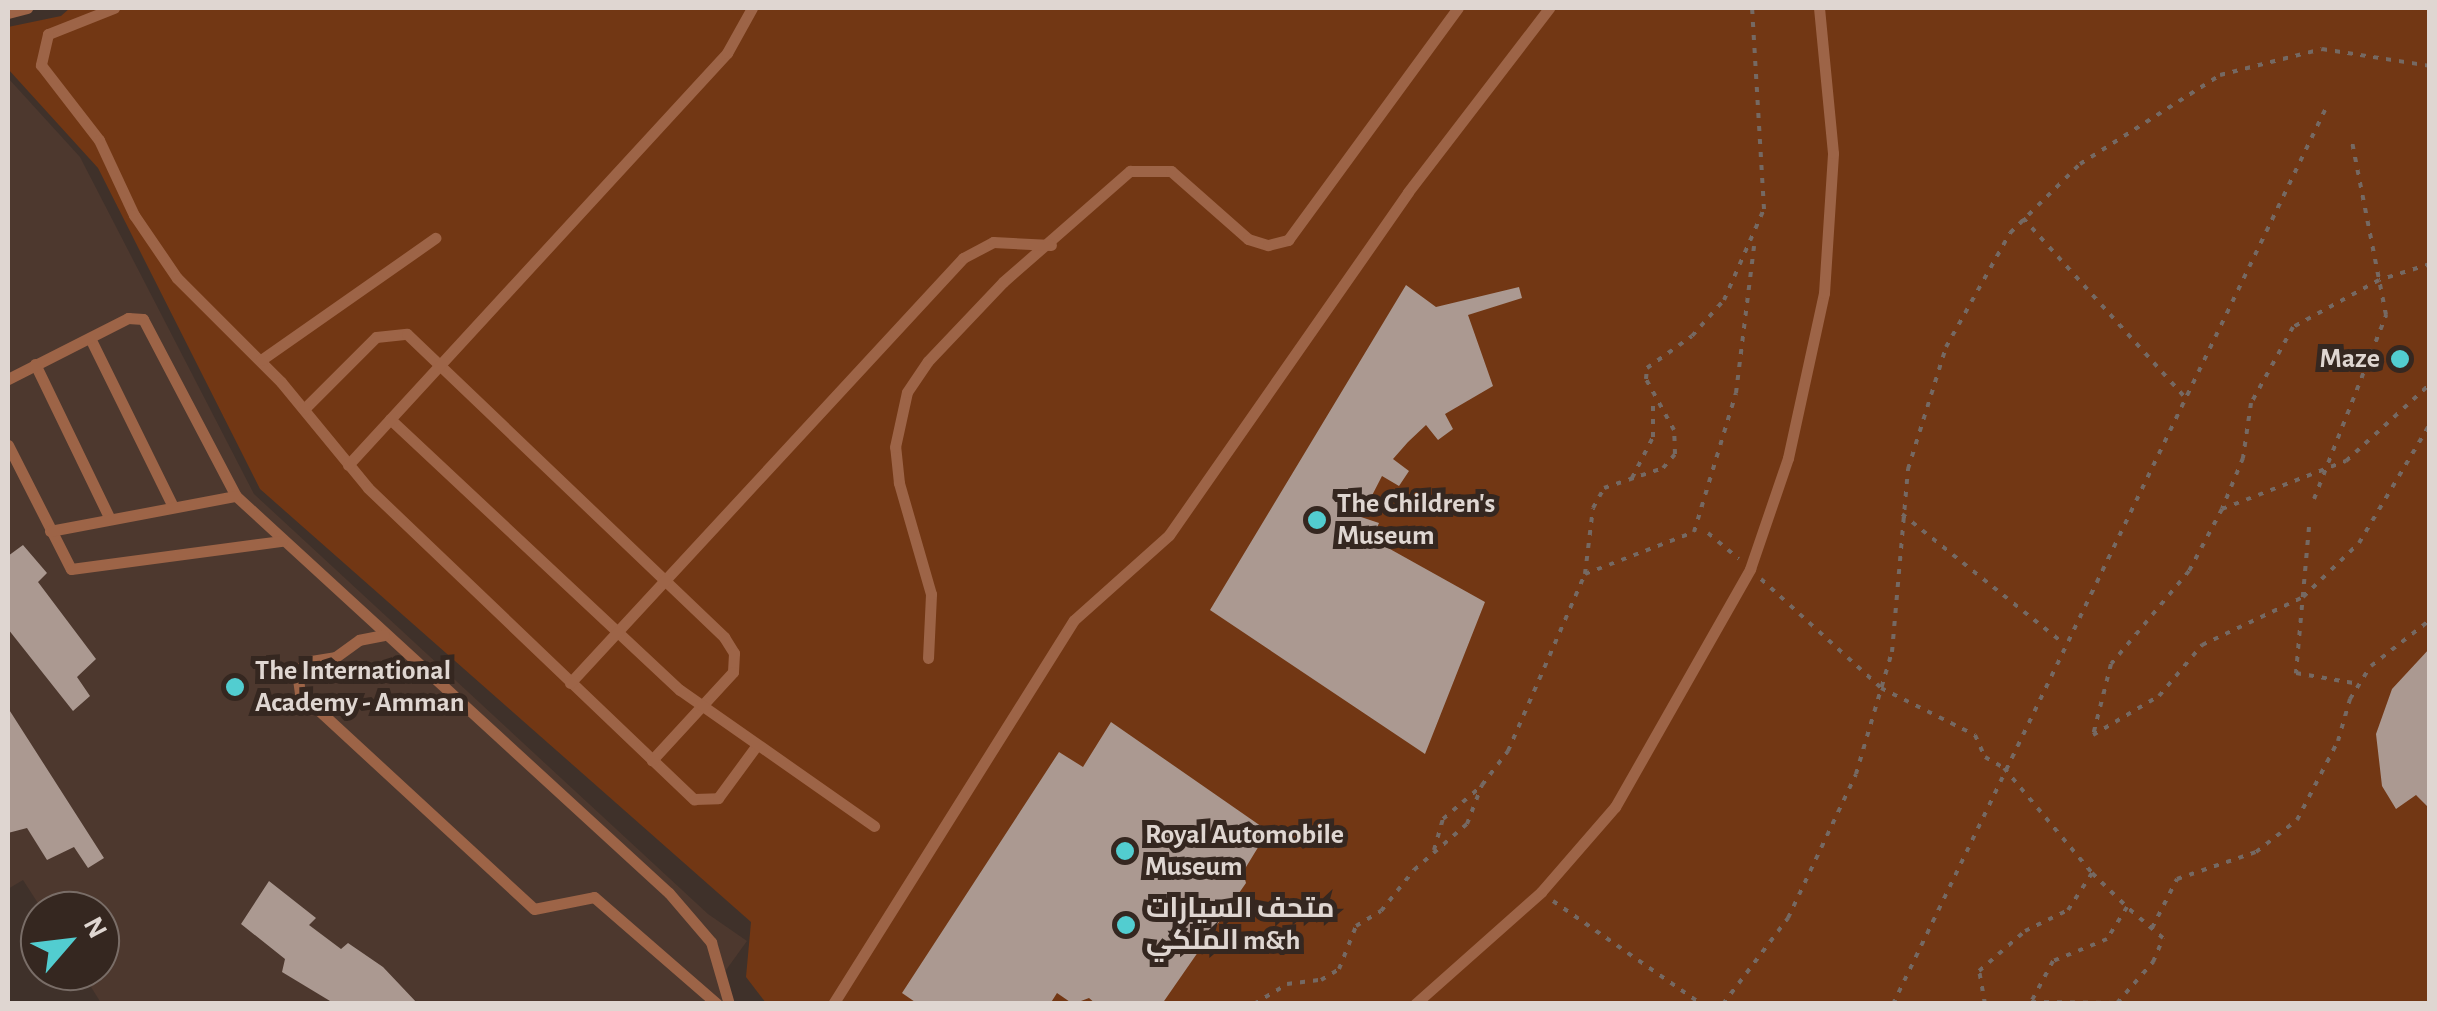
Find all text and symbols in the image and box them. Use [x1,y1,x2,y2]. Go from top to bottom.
place label: Maze [2320,342,2380,376]
marker: Maze [2389,348,2411,370]
place label: The Children's Museum [1337,487,1495,553]
marker: The Children's Museum [1306,509,1328,531]
place label: The International Academy - Amman [255,654,465,720]
marker: The International Academy - Amman [224,676,246,698]
place label: Royal Automobile Museum [1145,818,1344,884]
marker: Royal Automobile Museum [1114,840,1136,862]
north arrow [20,891,120,991]
place label: متحف السيارات الملكي m&h [1146,892,1334,958]
text: N [78,913,112,943]
marker: متحف السيارات الملكي m&h [1115,914,1137,936]

